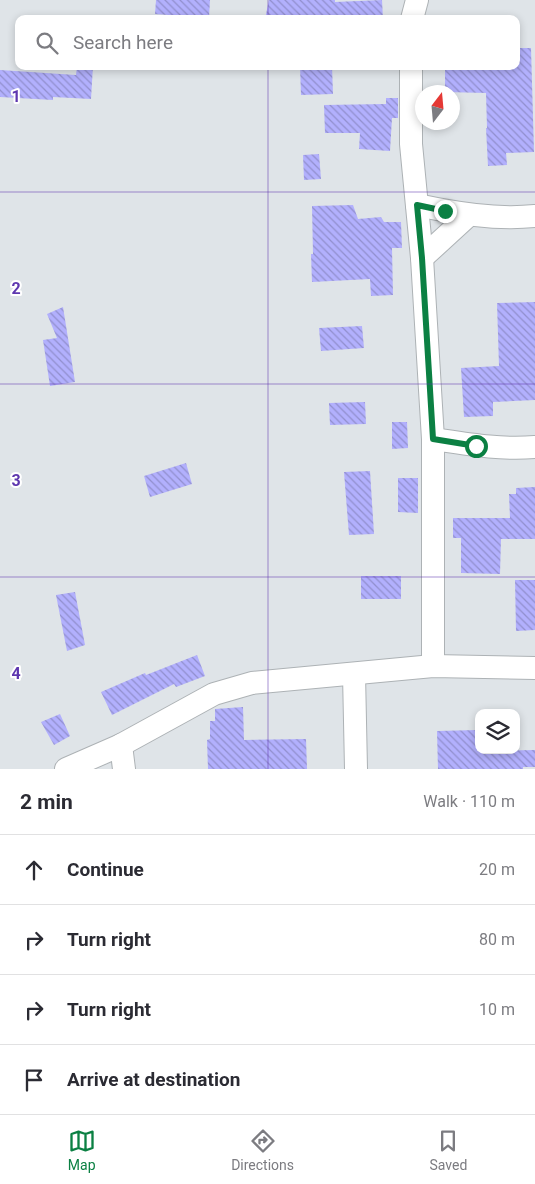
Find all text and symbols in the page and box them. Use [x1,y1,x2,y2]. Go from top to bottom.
search box [15,15,520,70]
icon: search [33,29,61,57]
text: Search here [73,31,173,54]
north arrow [415,85,460,130]
text: 1 [11,87,21,106]
route end [434,200,457,223]
text: 2 [11,279,21,298]
route start [465,435,488,458]
text: 3 [11,471,21,490]
text: 4 [11,664,21,683]
map controls [475,709,520,754]
button: layers [475,709,520,754]
text: 2 min [20,790,73,814]
text: Walk · 110 m [423,792,515,811]
icon: ahead [20,856,48,884]
text: Continue [67,858,144,881]
text: 20 m [479,860,515,879]
icon: right [20,926,48,954]
text: Turn right [67,928,151,951]
text: 80 m [479,930,515,949]
icon: right [20,996,48,1024]
text: Turn right [67,998,151,1021]
text: 10 m [479,1000,515,1019]
icon: arrive [20,1066,48,1094]
text: Arrive at destination [67,1068,240,1091]
tab: Map [68,1127,96,1173]
tab: Directions [231,1127,294,1173]
tab: Saved [429,1127,467,1173]

